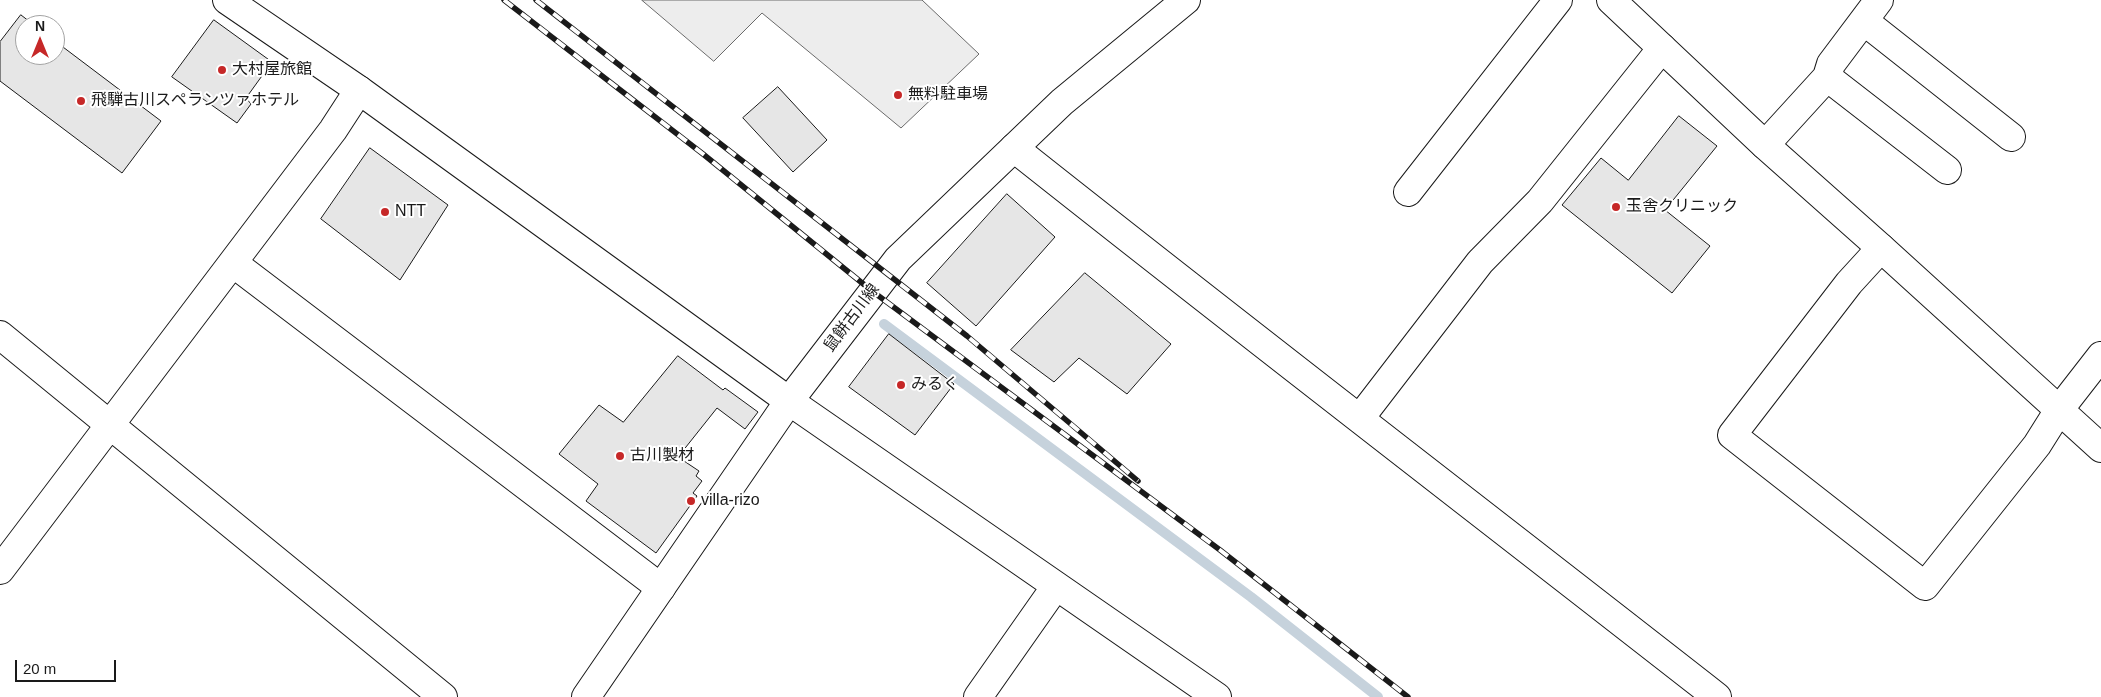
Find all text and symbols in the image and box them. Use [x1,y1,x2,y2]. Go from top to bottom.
north arrow [15,15,65,65]
text: N [35,18,45,34]
place label: 大村屋旅館 [232,60,312,80]
marker: 大村屋旅館 [216,64,228,76]
place label: 無料駐車場 [908,85,988,105]
marker: 無料駐車場 [892,89,904,101]
place label: 飛騨古川スペランツァホテル [91,91,299,111]
marker: 飛騨古川スペランツァホテル [75,95,87,107]
place label: 玉舎クリニック [1626,197,1738,217]
marker: 玉舎クリニック [1610,201,1622,213]
place label: NTT [395,202,426,222]
marker: NTT [379,206,391,218]
street label: 鼠餅古川線 [820,280,884,356]
place label: みるく [911,375,959,395]
marker: みるく [895,379,907,391]
place label: 古川製材 [630,446,694,466]
marker: 古川製材 [614,450,626,462]
place label: villa-rizo [701,491,760,511]
marker: villa-rizo [685,495,697,507]
scale bar [18,650,119,682]
text: 20 m [23,660,56,677]

